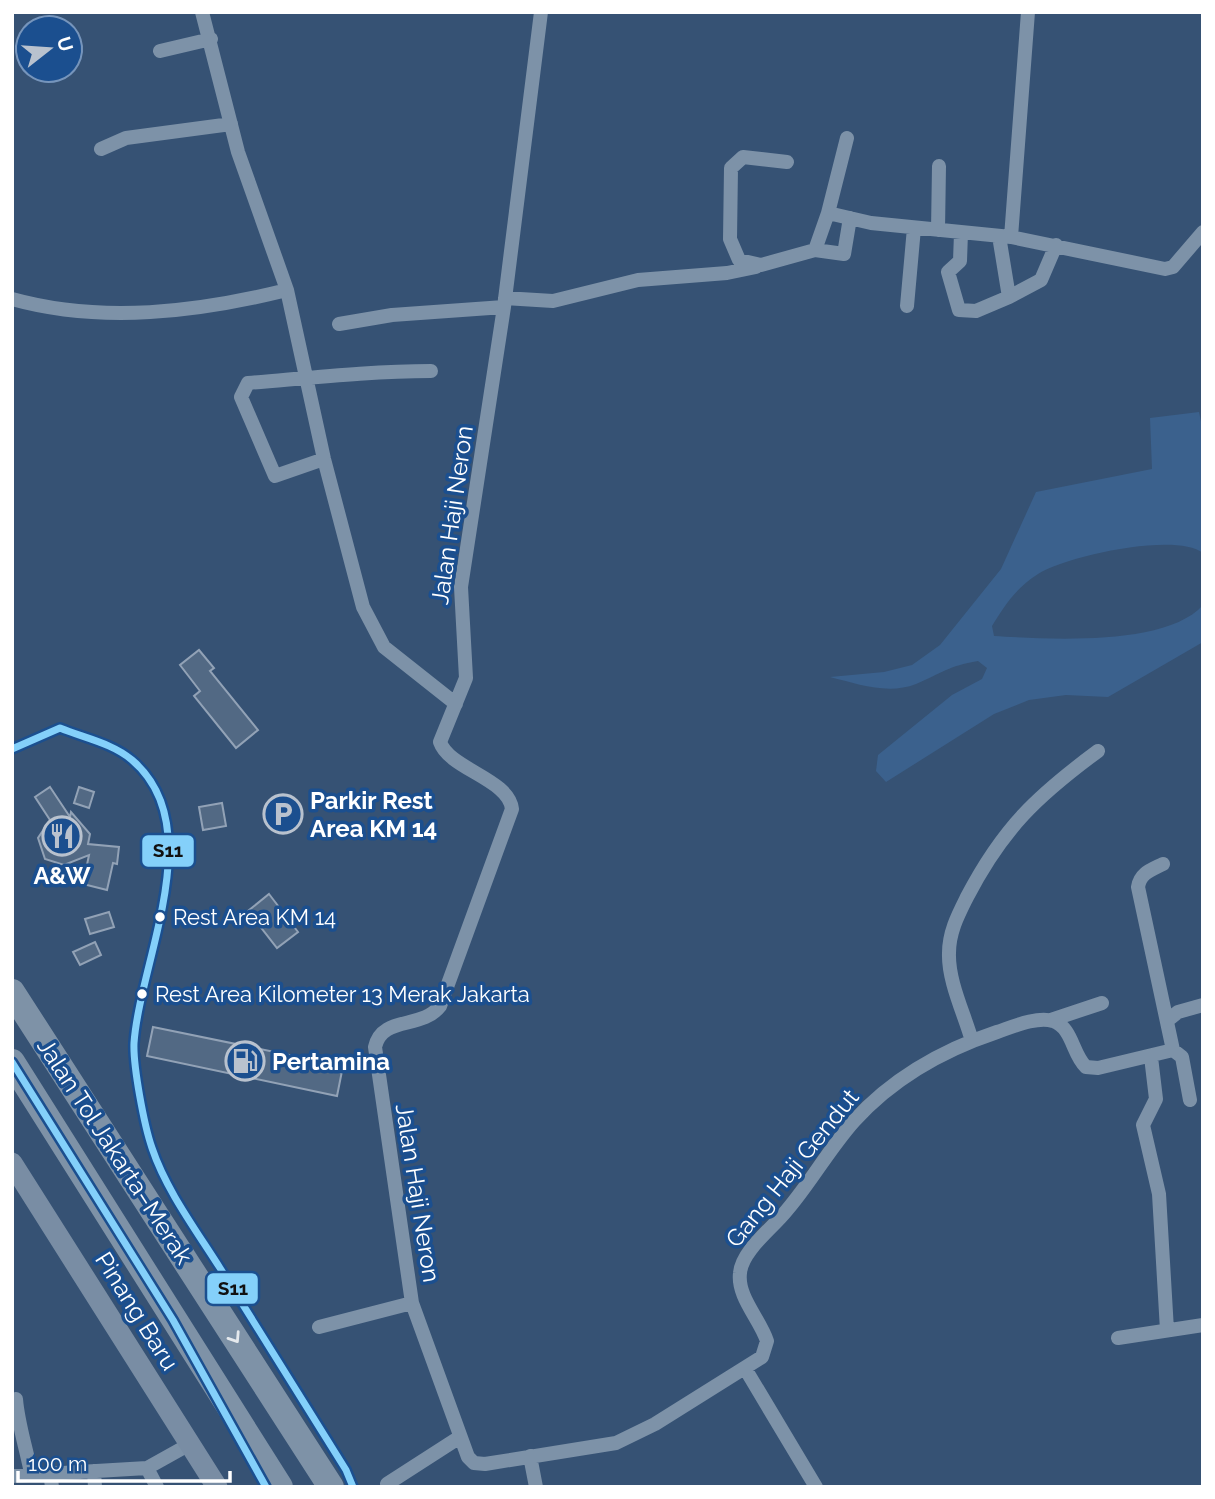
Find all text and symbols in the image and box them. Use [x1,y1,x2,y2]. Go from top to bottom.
north arrow [14,14,84,84]
text: U [53,34,78,54]
street label: Jalan Haji Neron [425,424,479,606]
place label: Parkir Rest Area KM 14 [310,786,437,843]
parking icon: Parkir Rest Area KM 14 [262,793,304,835]
restaurant icon: A&W [41,815,83,857]
line badge: S11 [141,834,195,868]
text: S11 [153,839,183,861]
place label: A&W [34,861,91,890]
place label: Rest Area KM 14 [173,904,336,930]
marker: Rest Area KM 14 [153,910,167,924]
place label: Rest Area Kilometer 13 Merak Jakarta [155,981,530,1007]
marker: Rest Area Kilometer 13 Merak Jakarta [135,987,149,1001]
street label: Jalan Tol Jakarta–Merak [31,1033,199,1270]
fuel station icon: Pertamina [224,1040,266,1082]
place label: Pertamina [272,1047,390,1076]
street label: Gang Haji Gendut [719,1083,865,1253]
street label: Jalan Haji Neron [390,1102,446,1284]
street label: Pinang Baru [89,1247,185,1375]
line badge: S11 [206,1272,259,1305]
text: S11 [218,1277,248,1299]
one-way arrow [227,1330,240,1343]
scale bar [18,1440,229,1484]
text: 100 m [28,1451,87,1476]

